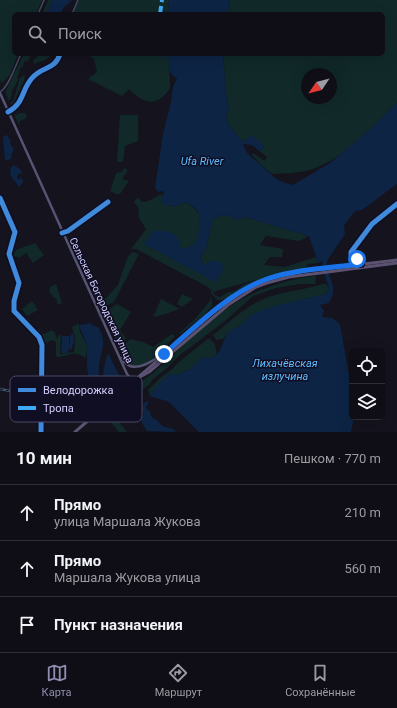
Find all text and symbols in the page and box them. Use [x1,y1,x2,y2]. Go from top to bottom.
search box [12,12,385,56]
icon: search [26,23,48,45]
text: Поиск [58,25,102,43]
north arrow [301,68,337,104]
water label: Ufa River [181,155,224,168]
street label: Сельская Богородская улица [68,236,136,365]
route start [348,250,366,268]
route end [155,345,173,363]
map controls [349,348,385,420]
button: locate [349,348,385,384]
water label: Лихачёвская излучина [251,357,318,383]
legend [10,376,142,422]
text: Велодорожка [43,384,114,397]
button: layers [349,384,385,420]
text: Тропа [43,402,74,415]
text: 10 мин [16,448,72,468]
text: Пешком · 770 m [284,451,381,466]
text: Прямо [54,496,101,514]
icon: ahead [16,502,38,524]
text: 210 m [344,505,381,520]
text: улица Маршала Жукова [54,514,201,529]
text: Прямо [54,552,101,570]
icon: ahead [16,558,38,580]
text: 560 m [344,561,381,576]
text: Маршала Жукова улица [54,570,201,585]
icon: arrive [16,614,38,636]
text: Пункт назначения [54,616,183,634]
tab: Карта [42,662,72,699]
tab: Маршрут [155,662,202,699]
tab: Сохранённые [285,662,355,699]

